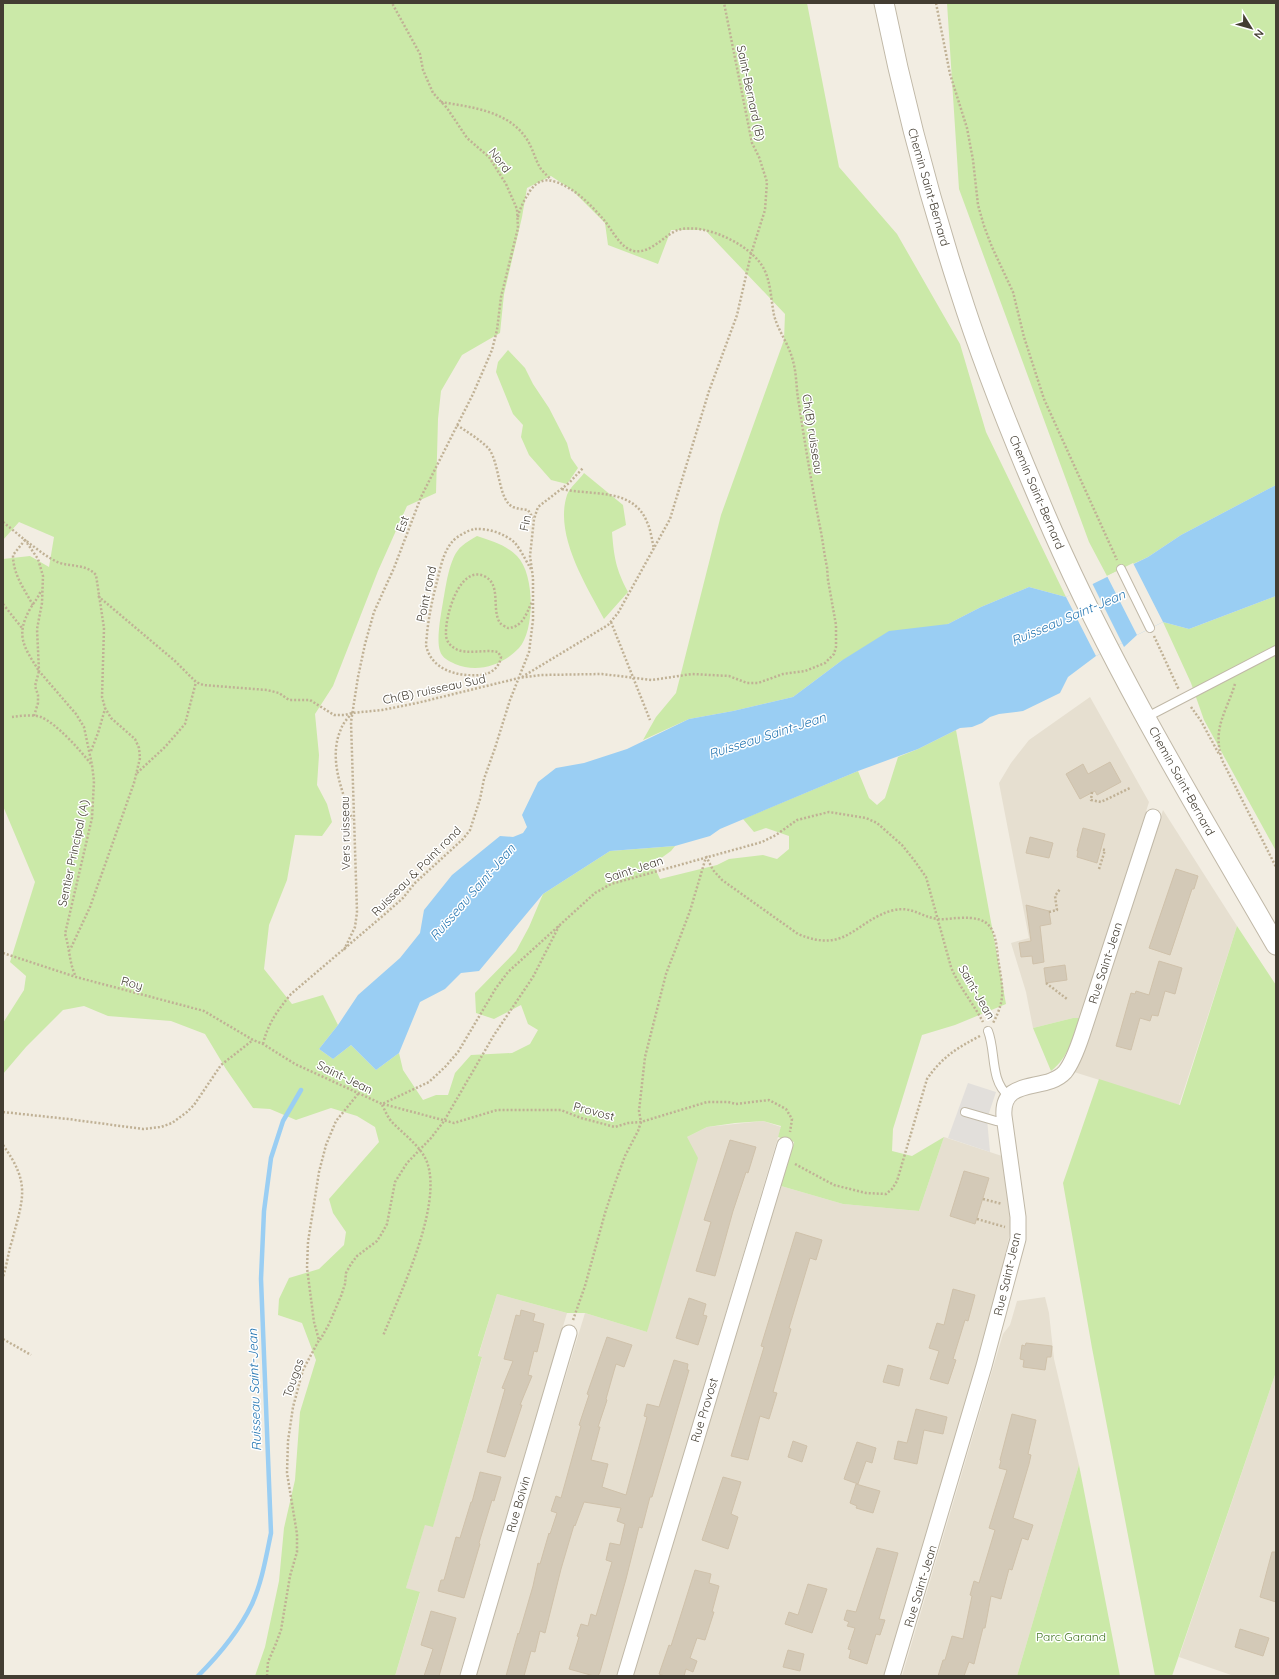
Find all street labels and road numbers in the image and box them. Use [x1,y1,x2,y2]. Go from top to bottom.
street label: Saint-Bernard (B) [734,44,768,142]
street label: Chemin Saint-Bernard [905,126,953,248]
street label: Nord [486,144,514,176]
street label: Ch(B) ruisseau [799,393,827,475]
street label: Chemin Saint-Bernard [1006,433,1068,551]
street label: Est [392,514,412,534]
street label: Fin [516,514,534,532]
street label: Point rond [413,565,439,623]
street label: Ch(B) ruisseau Sud [381,671,487,707]
street label: Chemin Saint-Bernard [1146,724,1218,838]
street label: Vers ruisseau [337,796,353,870]
street label: Sentier Principal (A) [54,798,92,908]
street label: Ruisseau & Point rond [368,823,464,919]
street label: Saint-Jean [603,853,665,885]
street label: Rue Saint-Jean [1085,920,1125,1006]
street label: Saint-Jean [955,962,999,1022]
street label: Roy [119,973,145,993]
street label: Saint-Jean [315,1057,375,1097]
street label: Provost [572,1098,616,1124]
street label: Rue Saint-Jean [990,1231,1024,1317]
street label: Tougas [279,1356,307,1399]
street label: Rue Provost [687,1376,721,1444]
street label: Rue Boivin [503,1474,533,1534]
street label: Rue Saint-Jean [900,1543,940,1629]

